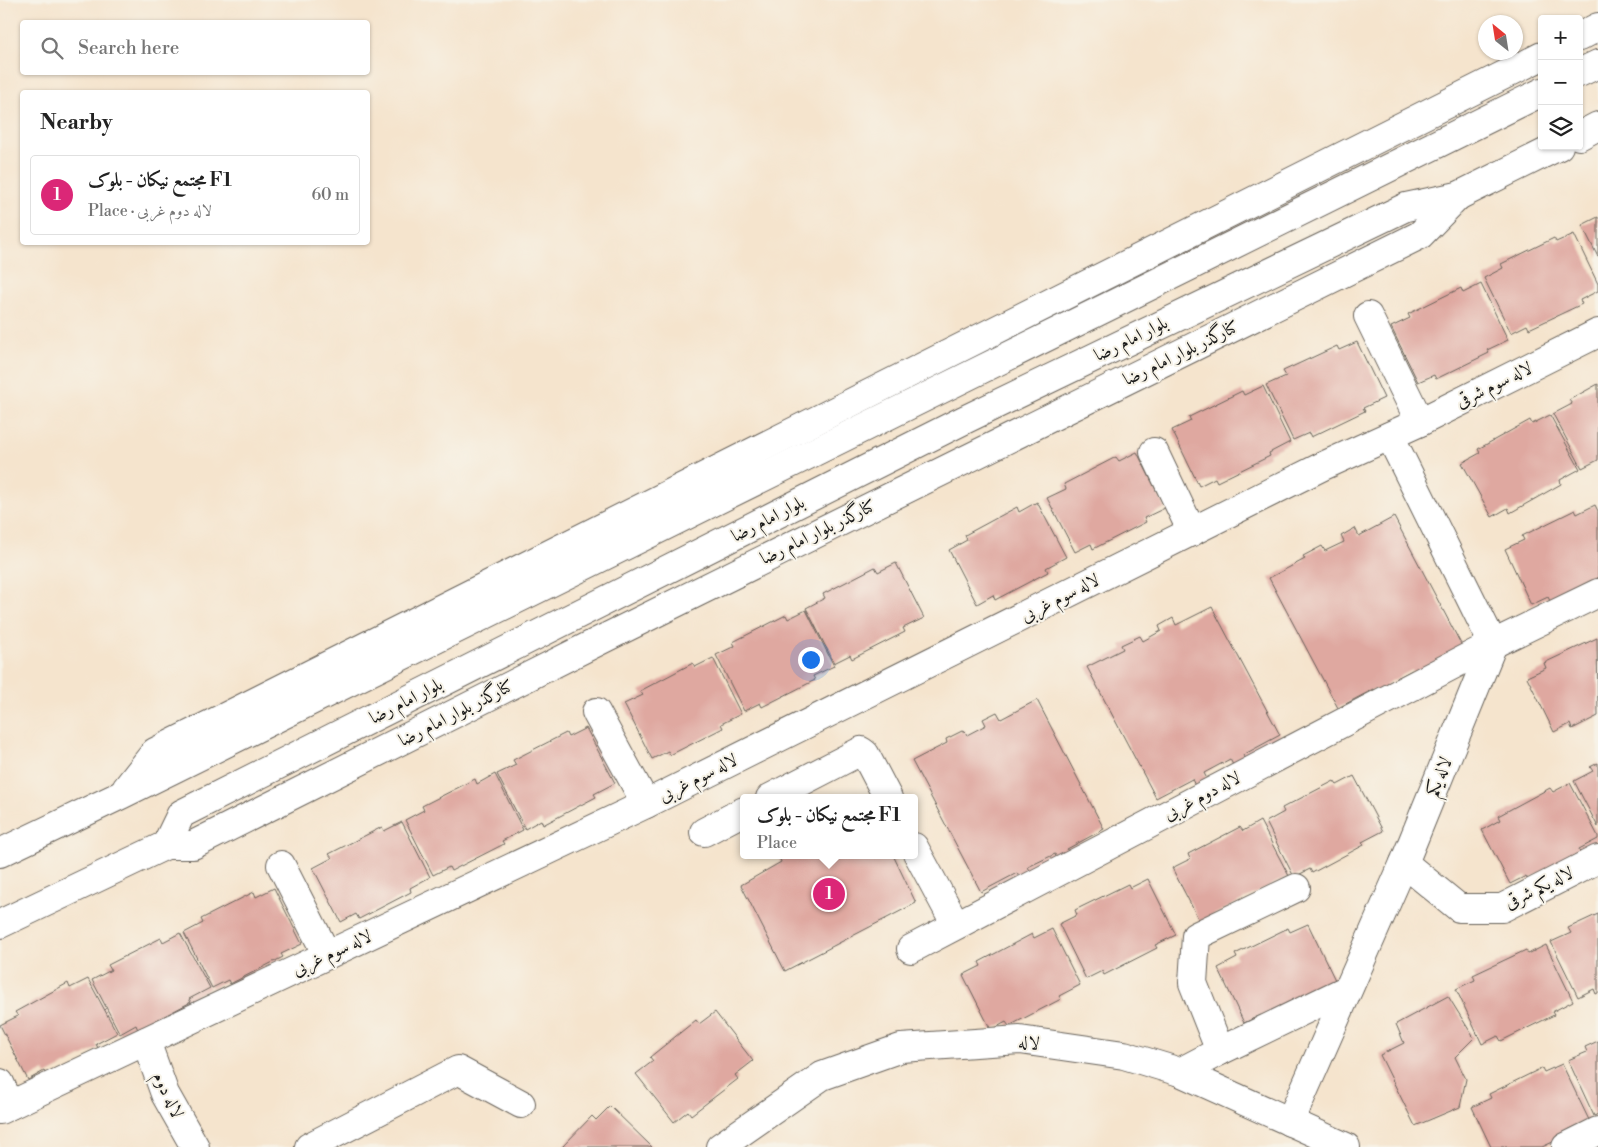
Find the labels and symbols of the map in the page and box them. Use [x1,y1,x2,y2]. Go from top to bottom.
north arrow [1478,15,1523,60]
street label: بلوار امام رضا [1090,311,1173,370]
street label: کنارگذر بلوار امام رضا [1119,313,1244,395]
street label: لاله سوم شرقی [1452,357,1538,417]
street label: بلوار امام رضا [727,491,810,551]
street label: کنارگذر بلوار امام رضا [756,492,881,574]
street label: لاله سوم غربی [1017,568,1105,631]
your location [798,647,824,673]
street label: کنارگذر بلوار امام رضا [394,672,519,755]
street label: بلوار امام رضا [365,673,448,733]
street label: لاله سوم غربی [655,748,743,811]
street label: لاله یکم [1421,754,1462,802]
street label: لاله دوم غربی [1159,766,1246,829]
street label: لاله یکم شرقی [1501,862,1579,919]
pin: 1 [813,875,845,913]
street label: لاله سوم غربی [289,925,377,985]
street label: لاله [1017,1031,1041,1055]
street label: لاله دوم [144,1068,189,1124]

